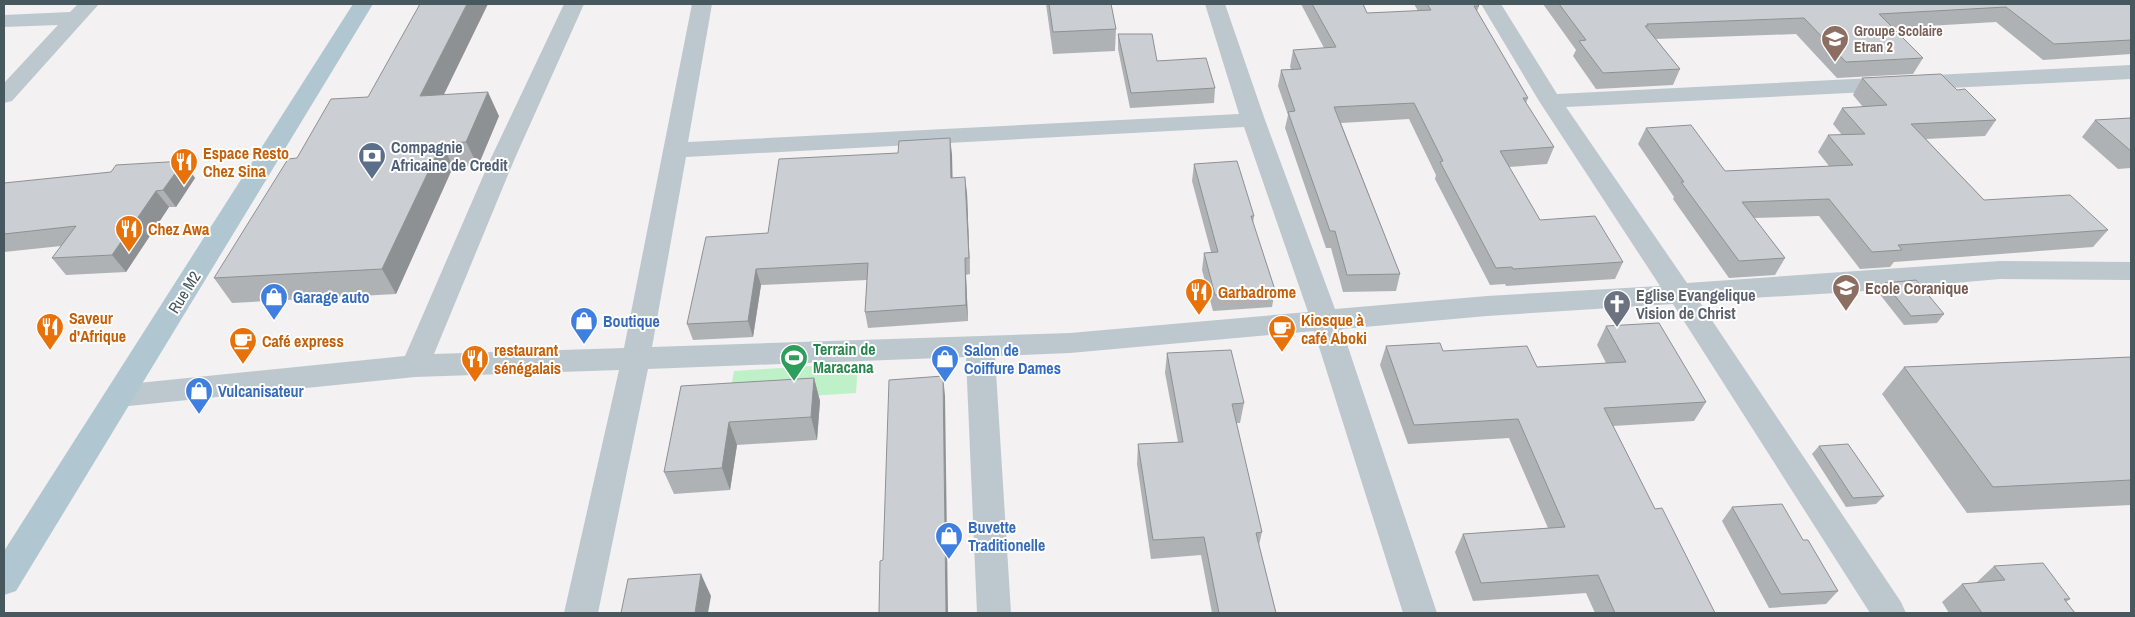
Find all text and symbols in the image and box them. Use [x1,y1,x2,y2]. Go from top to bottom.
place label: Groupe Scolaire Etran 2 [1854,22,1943,56]
school or university icon: Groupe Scolaire Etran 2 [1820,24,1850,63]
place label: Compagnie Africaine de Credit [391,136,508,176]
bank icon: Compagnie Africaine de Credit [357,141,387,180]
place label: Espace Resto Chez Sina [203,142,289,182]
restaurant icon: Espace Resto Chez Sina [169,147,199,186]
restaurant icon: Chez Awa [114,214,144,253]
place label: Chez Awa [148,218,210,240]
street label: Rue M2 [162,267,206,317]
school or university icon: Ecole Coranique [1831,273,1861,312]
restaurant icon: Garbadrome [1184,277,1214,316]
place label: Ecole Coranique [1865,277,1969,299]
place label: Garbadrome [1218,281,1296,303]
shop icon: Garage auto [259,282,289,321]
place label: Eglise Evangelique Vision de Christ [1636,284,1756,324]
place label: Garage auto [293,286,370,308]
church icon: Eglise Evangelique Vision de Christ [1602,289,1632,328]
shop icon: Boutique [569,306,599,345]
place label: Saveur d'Afrique [69,307,126,347]
place label: Kiosque à café Aboki [1301,309,1367,349]
place label: Boutique [603,310,660,332]
restaurant icon: Saveur d'Afrique [35,312,65,351]
cafe icon: Kiosque à café Aboki [1267,314,1297,353]
cafe icon: Café express [228,326,258,365]
place label: Café express [262,330,344,352]
place label: Terrain de Maracana [813,338,875,378]
place label: restaurant sénégalais [494,339,561,379]
place label: Salon de Coiffure Dames [964,339,1061,379]
sports icon: Terrain de Maracana [779,343,809,382]
restaurant icon: restaurant sénégalais [460,344,490,383]
shop icon: Salon de Coiffure Dames [930,344,960,383]
shop icon: Vulcanisateur [184,376,214,415]
place label: Vulcanisateur [218,380,304,402]
place label: Buvette Traditionelle [968,516,1045,556]
shop icon: Buvette Traditionelle [934,521,964,560]

